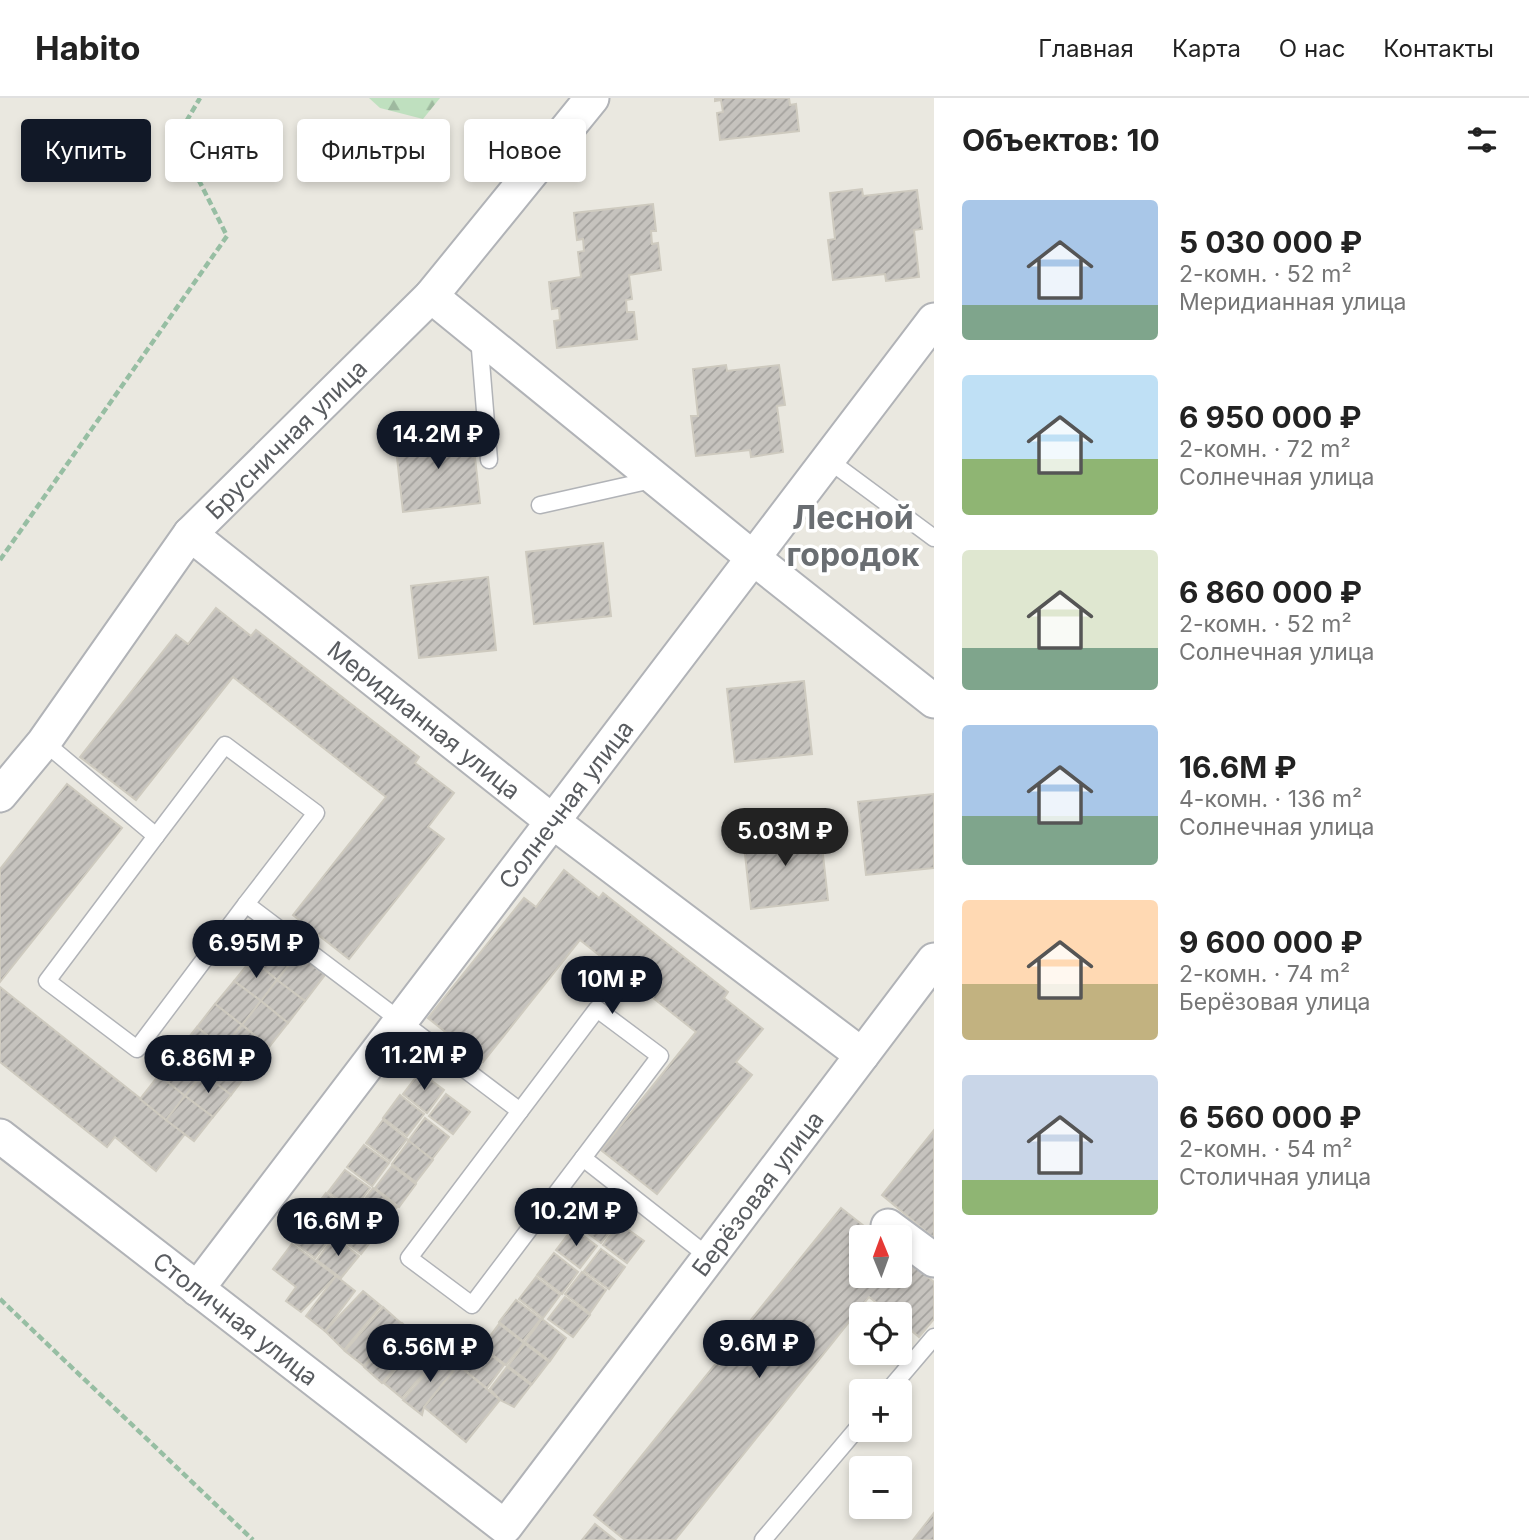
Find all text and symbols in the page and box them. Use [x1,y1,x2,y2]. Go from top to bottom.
text: Habito [35,28,141,68]
text: Главная [1038,34,1134,63]
text: Карта [1172,34,1241,63]
text: О нас [1279,34,1345,63]
text: Контакты [1383,34,1494,63]
chip: Купить [21,119,151,182]
chip: Снять [165,119,283,182]
chip: Фильтры [297,119,450,182]
chip: Новое [464,119,586,182]
icon: filters [1463,121,1501,159]
text: Объектов: 10 [962,122,1160,158]
text: 5 030 000 ₽ [1179,224,1362,260]
icon: home [1018,228,1102,312]
text: 2-комн. · 52 m² [1179,260,1352,288]
text: Меридианная улица [1179,288,1407,316]
street label: Брусничная улица [199,353,373,525]
text: 6 950 000 ₽ [1179,399,1362,435]
icon: home [1018,403,1102,487]
pin: 14.2M ₽ [373,412,503,471]
text: 14.2M ₽ [393,420,483,448]
text: 2-комн. · 72 m² [1179,435,1351,463]
text: Солнечная улица [1179,463,1374,491]
district label: Лесной городок [787,498,920,574]
text: 6 860 000 ₽ [1179,574,1362,610]
icon: home [1018,578,1102,662]
text: 2-комн. · 52 m² [1179,610,1352,638]
street label: Меридианная улица [322,635,526,805]
text: Солнечная улица [1179,638,1374,666]
street label: Солнечная улица [492,714,639,894]
text: 16.6M ₽ [1179,749,1296,785]
icon: home [1018,753,1102,837]
text: 4-комн. · 136 m² [1179,785,1362,813]
pin: 5.03M ₽ [720,808,850,868]
text: Солнечная улица [1179,813,1374,841]
text: 5.03M ₽ [737,817,833,845]
pin: 6.95M ₽ [191,920,321,980]
text: 9 600 000 ₽ [1179,924,1363,960]
icon: home [1018,928,1102,1012]
text: 6.95M ₽ [208,929,304,957]
pin: 10M ₽ [563,956,661,1016]
text: 2-комн. · 74 m² [1179,960,1350,988]
text: 10M ₽ [577,965,647,993]
text: Берёзовая улица [1179,988,1370,1016]
pin: 11.2M ₽ [359,1032,489,1092]
pin: 6.86M ₽ [143,1035,273,1095]
text: 11.2M ₽ [381,1041,467,1069]
text: 6.86M ₽ [160,1044,256,1072]
text: 6 560 000 ₽ [1179,1099,1362,1135]
icon: home [1018,1103,1102,1187]
street label: Берёзовая улица [686,1105,829,1282]
text: 2-комн. · 54 m² [1179,1135,1352,1163]
text: Столичная улица [1179,1163,1371,1191]
pin: 10.2M ₽ [511,1188,641,1248]
text: 10.2M ₽ [531,1197,621,1225]
pin: 16.6M ₽ [273,1198,403,1258]
text: 16.6M ₽ [293,1207,383,1235]
north arrow [849,1225,912,1288]
map controls [849,1225,912,1519]
street label: Столичная улица [147,1246,324,1391]
button: locate [849,1302,912,1365]
pin: 9.6M ₽ [702,1320,816,1380]
pin: 6.56M ₽ [365,1324,495,1384]
text: 9.6M ₽ [719,1329,799,1357]
text: 6.56M ₽ [382,1333,478,1361]
button: + [849,1379,912,1442]
button: − [849,1456,912,1519]

